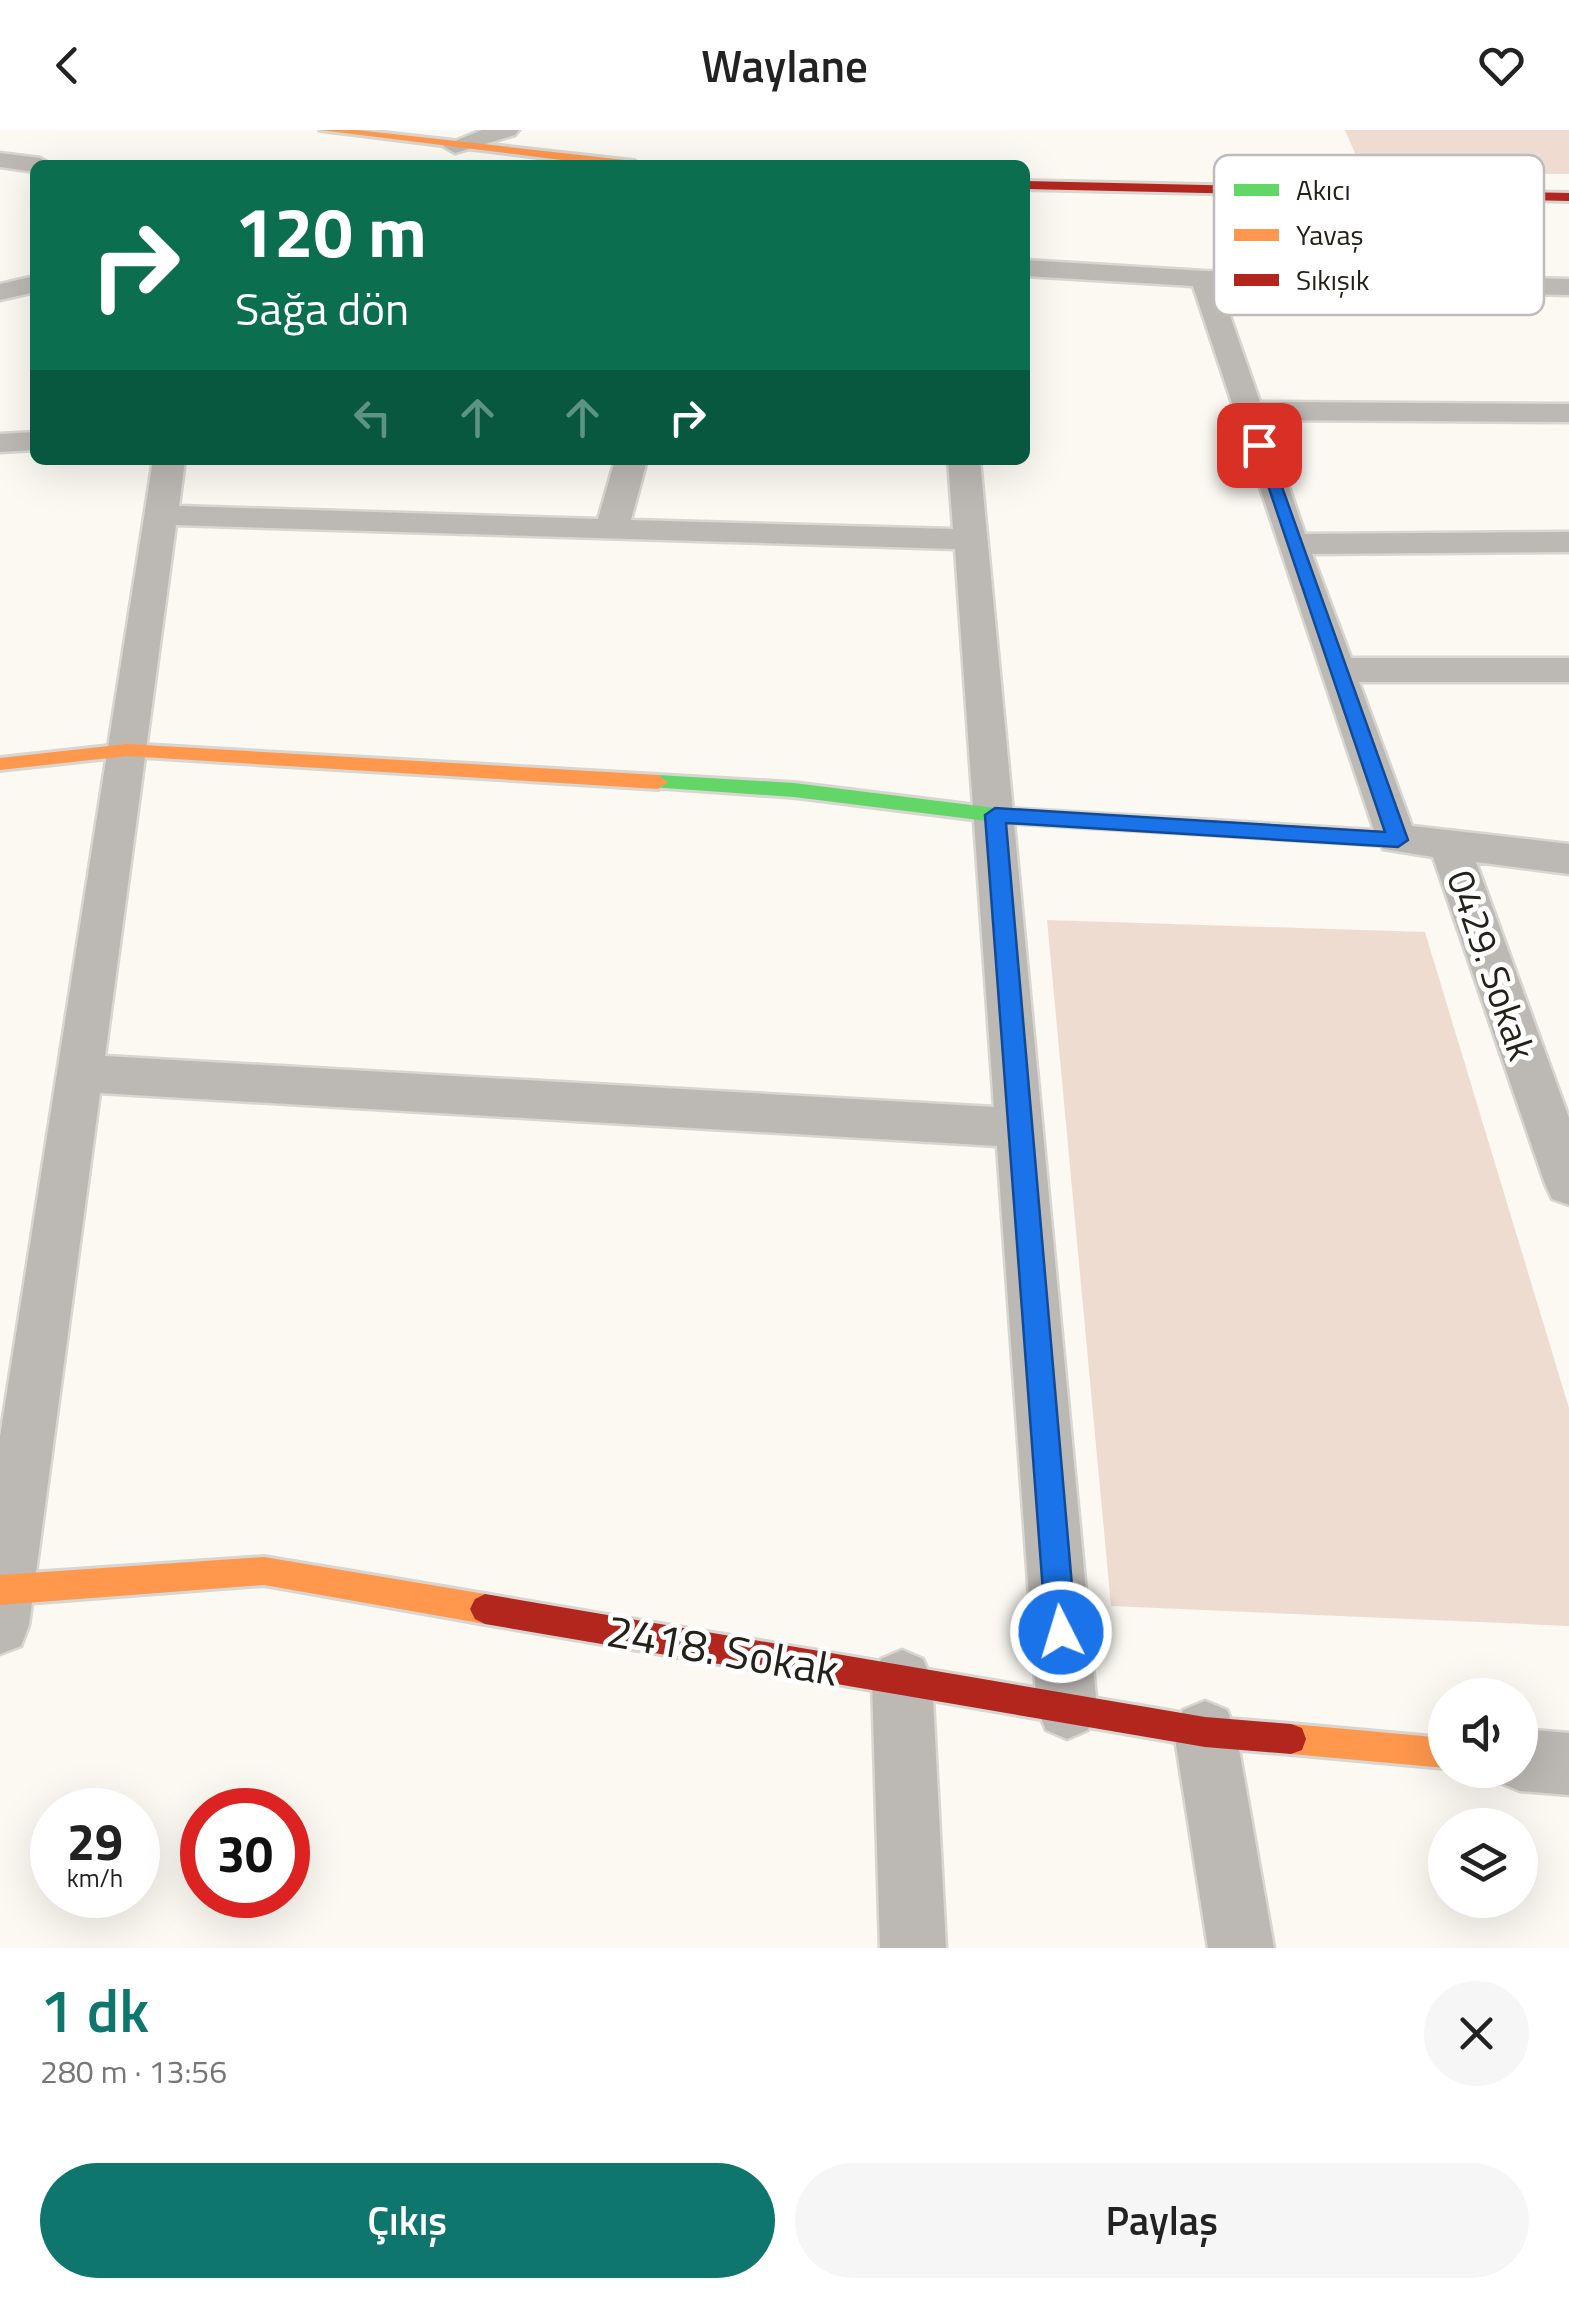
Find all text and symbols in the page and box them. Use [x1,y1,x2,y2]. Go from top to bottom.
text: Waylane [701,31,868,99]
icon: back [40,38,95,93]
icon: heart [1474,38,1529,93]
legend [1214,155,1544,315]
text: Akıcı [1296,168,1351,211]
text: 120 m [235,178,427,284]
icon: right [70,200,200,330]
text: Yavaş [1296,213,1363,256]
text: Sıkışık [1296,258,1369,301]
text: Sağa dön [235,274,409,342]
icon: left [345,390,400,445]
icon: ahead [450,390,505,445]
icon: ahead [555,390,610,445]
icon: right [660,390,715,445]
pin [1217,403,1302,488]
icon: arrive [1232,418,1287,473]
street label: 0429. Sokak [1432,862,1552,1068]
position arrow [1009,1580,1113,1684]
street label: 2418. Sokak [602,1595,844,1703]
map controls [1428,1678,1538,1918]
button: sound [1428,1678,1538,1788]
speed limit sign: 30 [180,1788,310,1918]
text: 29 [67,1803,123,1879]
button: layers [1428,1808,1538,1918]
text: km/h [67,1859,123,1897]
text: 1 dk [40,1964,149,2055]
button: close [1424,1981,1529,2086]
text: 280 m · 13:56 [40,2047,227,2095]
button: Çıkış [40,2163,775,2278]
button: Paylaş [795,2163,1529,2278]

